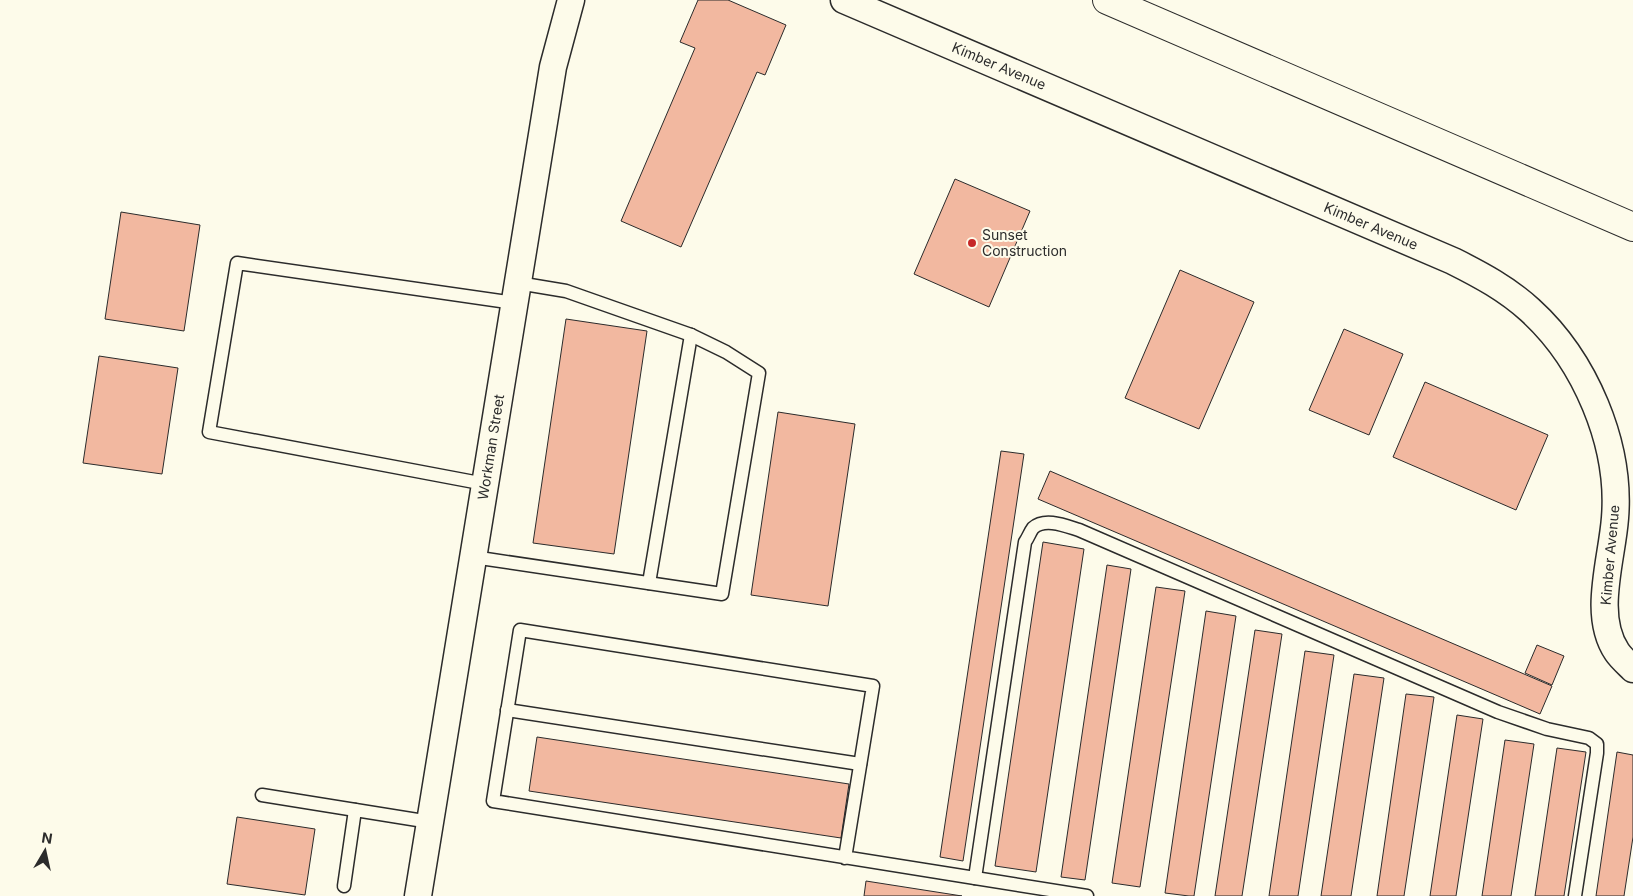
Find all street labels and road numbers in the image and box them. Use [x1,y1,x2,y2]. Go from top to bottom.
street label: Kimber Avenue [950,38,1049,93]
street label: Kimber Avenue [1322,198,1421,253]
street label: Workman Street [474,393,507,501]
street label: Kimber Avenue [1597,504,1622,606]

